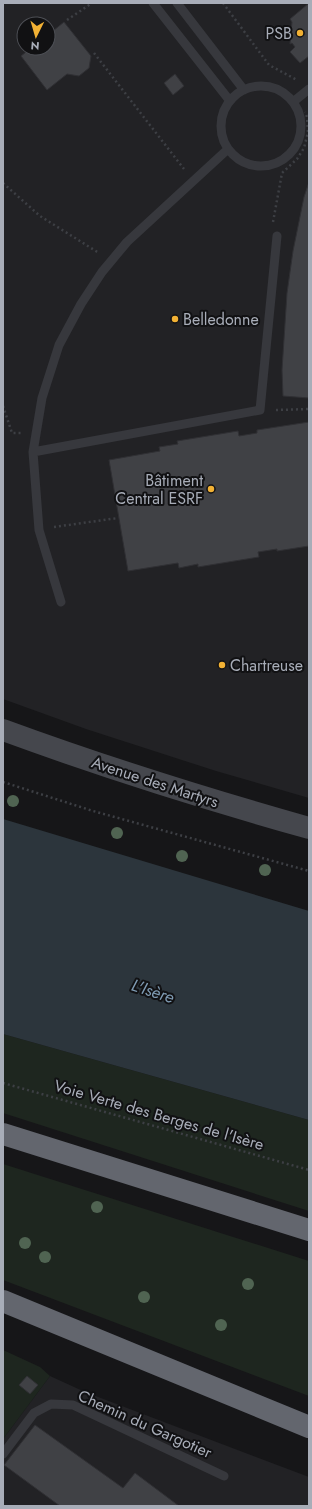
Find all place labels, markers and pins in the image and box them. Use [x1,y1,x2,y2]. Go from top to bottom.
place label: PSB [266,22,292,45]
marker: PSB [295,28,305,38]
place label: Belledonne [183,308,259,331]
marker: Belledonne [170,314,180,324]
place label: Bâtiment Central ESRF [115,469,203,510]
marker: Bâtiment Central ESRF [206,484,216,494]
place label: Chartreuse [230,654,303,677]
marker: Chartreuse [217,660,227,670]

